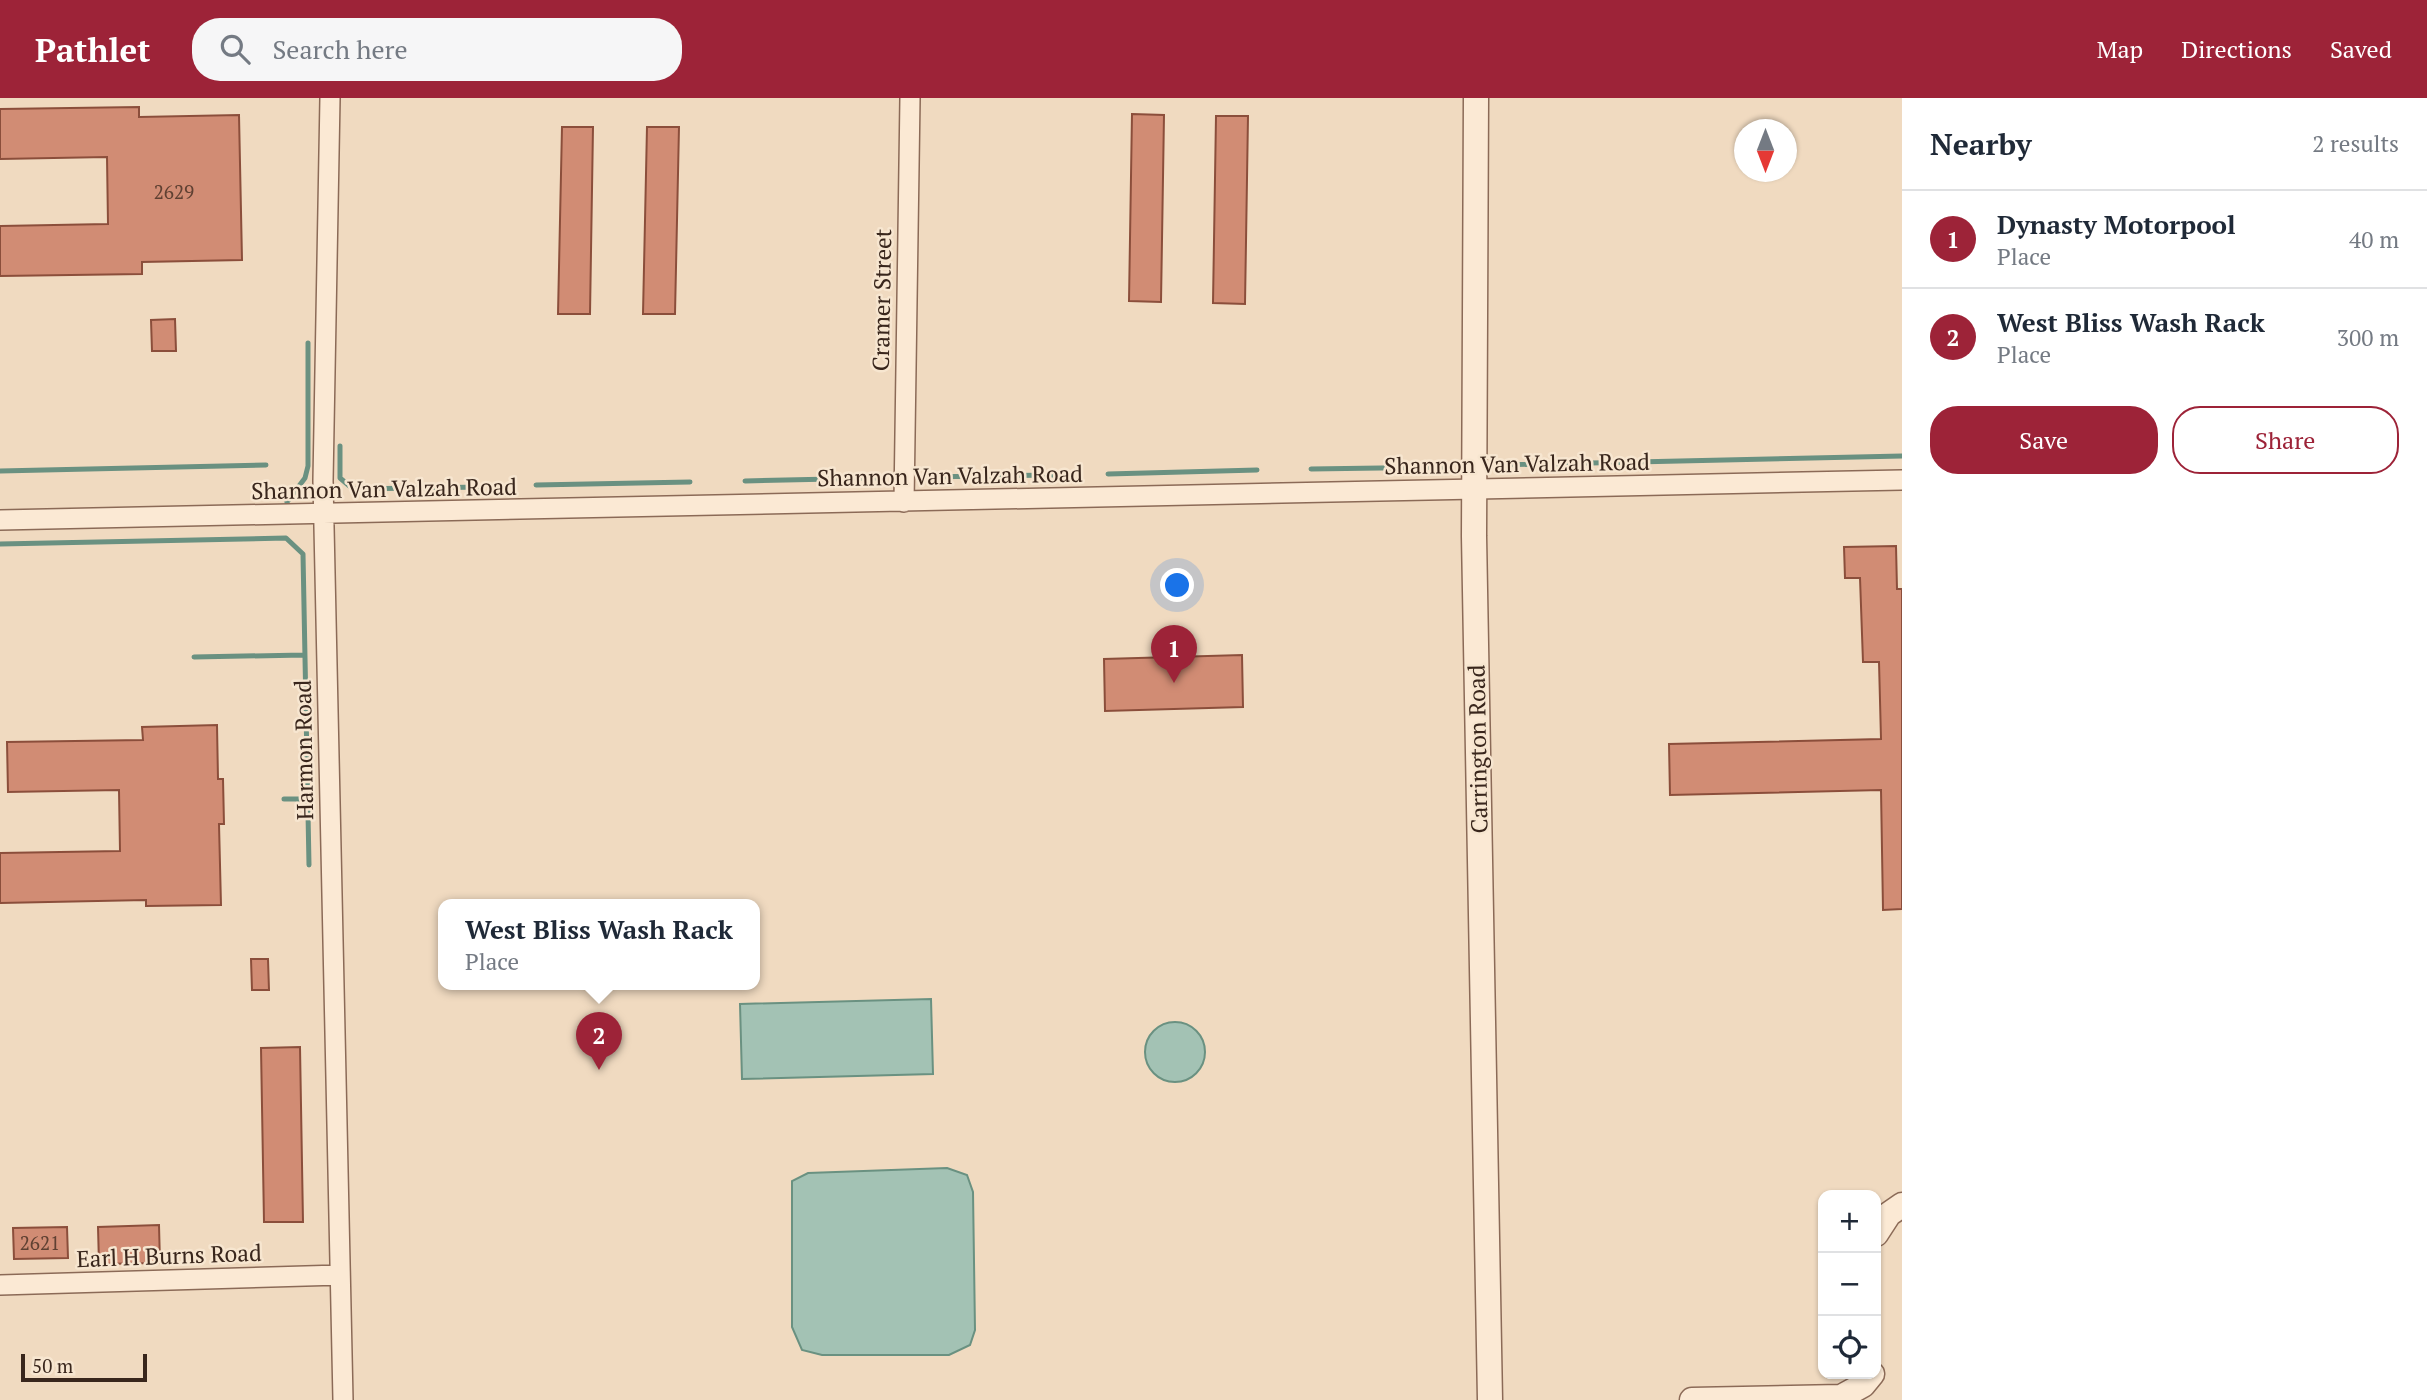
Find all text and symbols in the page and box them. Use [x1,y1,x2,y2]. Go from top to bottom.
search box [192,18,682,81]
text: Pathlet [35,28,150,71]
icon: search [216,30,254,68]
text: Search here [272,32,408,66]
text: Map [2097,33,2143,65]
text: Directions [2181,33,2292,65]
text: Saved [2330,33,2392,65]
north arrow [1734,119,1797,182]
text: Nearby [1930,124,2032,164]
text: 2 results [2312,128,2399,159]
house number: 2629 [154,179,194,204]
text: Dynasty Motorpool [1997,207,2236,241]
text: 1 [1947,224,1960,255]
text: 40 m [2349,224,2399,255]
street label: Cramer Street [865,228,898,371]
text: Place [1997,241,2051,272]
text: West Bliss Wash Rack [1997,305,2265,339]
text: 2 [1947,322,1960,353]
text: 300 m [2337,322,2399,353]
text: Place [1997,339,2051,370]
button: Save [1930,406,2158,474]
button: Share [2172,406,2399,474]
street label: Shannon Van Valzah Road [1384,446,1650,481]
street label: Shannon Van Valzah Road [817,458,1083,493]
street label: Shannon Van Valzah Road [251,471,517,506]
your location [1160,568,1194,602]
pin: 1 [1151,625,1197,683]
street label: Carrington Road [1461,664,1494,834]
street label: Harmon Road [287,679,320,820]
popup [438,899,760,990]
text: West Bliss Wash Rack [465,912,733,946]
text: Place [465,946,519,977]
pin: 2 [576,1012,622,1070]
map controls [1818,1190,1881,1379]
button: + [1818,1190,1881,1253]
house number: 2621 [20,1230,60,1255]
street label: Earl H Burns Road [76,1237,262,1274]
button: − [1818,1253,1881,1316]
button: locate [1818,1316,1881,1379]
scale bar [21,1351,147,1383]
text: 50 m [32,1353,73,1378]

